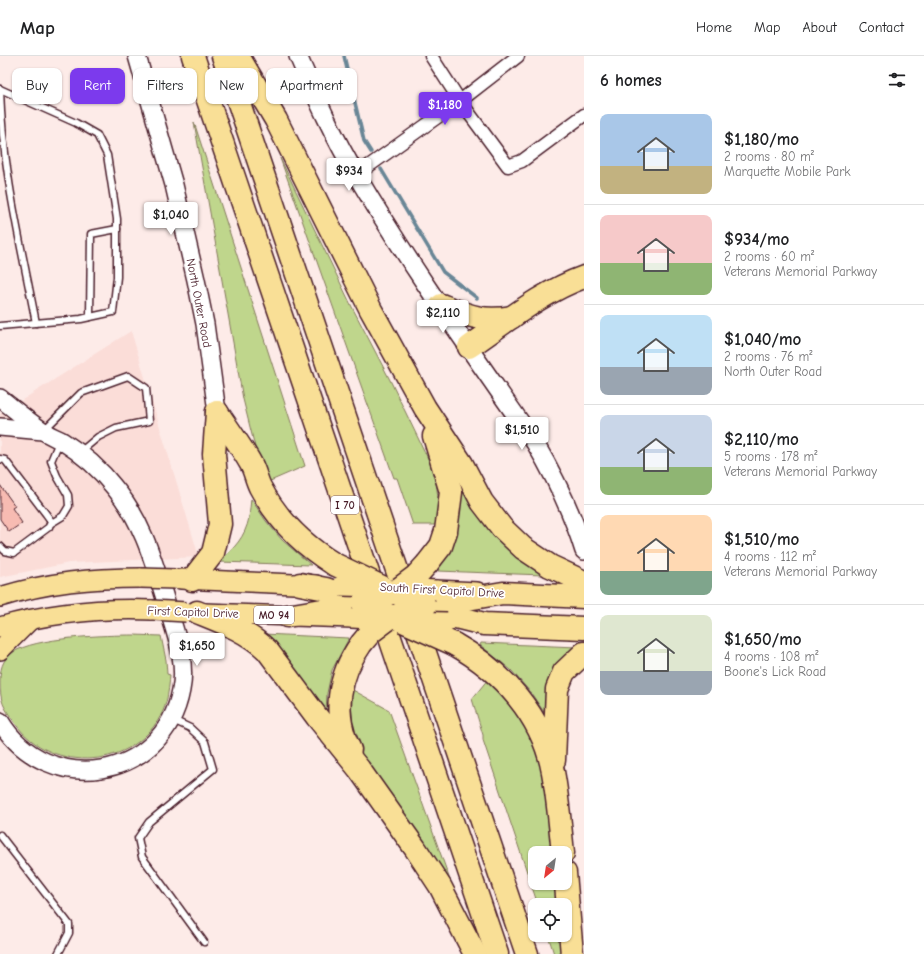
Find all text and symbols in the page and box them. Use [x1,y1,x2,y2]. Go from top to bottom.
text: Map [20,17,55,39]
text: Home [696,19,732,36]
text: Map [754,19,780,36]
text: About [802,19,837,36]
text: Contact [859,19,904,36]
chip: Buy [12,68,62,104]
chip: Rent [70,68,125,104]
chip: Filters [133,68,197,104]
chip: New [205,68,258,104]
chip: Apartment [266,68,357,104]
icon: filters [886,69,908,91]
text: 6 homes [600,71,662,90]
pin: $1,180 [412,92,478,126]
text: $1,180 [428,97,462,112]
icon: home [632,130,680,178]
text: $1,180/mo [724,130,799,149]
text: 2 rooms · 80 m² [724,149,814,164]
pin: $934 [325,158,373,192]
text: $934 [335,163,363,178]
text: Marquette Mobile Park [724,164,851,179]
pin: $1,040 [138,202,204,236]
text: $1,040 [153,207,189,222]
text: $934/mo [724,230,789,249]
icon: home [632,231,680,279]
text: 2 rooms · 60 m² [724,249,814,264]
street label: North Outer Road [183,257,215,349]
text: Veterans Memorial Parkway [724,264,877,279]
pin: $2,110 [410,300,476,334]
text: $2,110 [426,305,460,320]
text: $1,040/mo [724,330,801,349]
icon: home [632,331,680,379]
text: 2 rooms · 76 m² [724,349,812,364]
text: North Outer Road [724,364,822,379]
pin: $1,510 [489,417,555,451]
text: $1,510 [505,422,539,437]
text: $2,110/mo [724,430,799,449]
icon: home [632,431,680,479]
text: 5 rooms · 178 m² [724,449,817,464]
text: Veterans Memorial Parkway [724,464,877,479]
road number: I 70 [331,496,359,514]
text: $1,510/mo [724,530,799,549]
icon: home [632,531,680,579]
text: 4 rooms · 112 m² [724,549,816,564]
text: Veterans Memorial Parkway [724,564,877,579]
street label: South First Capitol Drive [380,580,504,600]
street label: First Capitol Drive [147,603,239,621]
road number: MO 94 [254,606,294,624]
text: $1,650/mo [724,630,802,649]
icon: home [632,631,680,679]
pin: $1,650 [164,633,230,667]
text: $1,650 [179,638,215,653]
text: 4 rooms · 108 m² [724,649,819,664]
text: Boone's Lick Road [724,664,826,679]
north arrow [528,846,572,890]
map controls [528,846,572,942]
button: locate [528,898,572,942]

